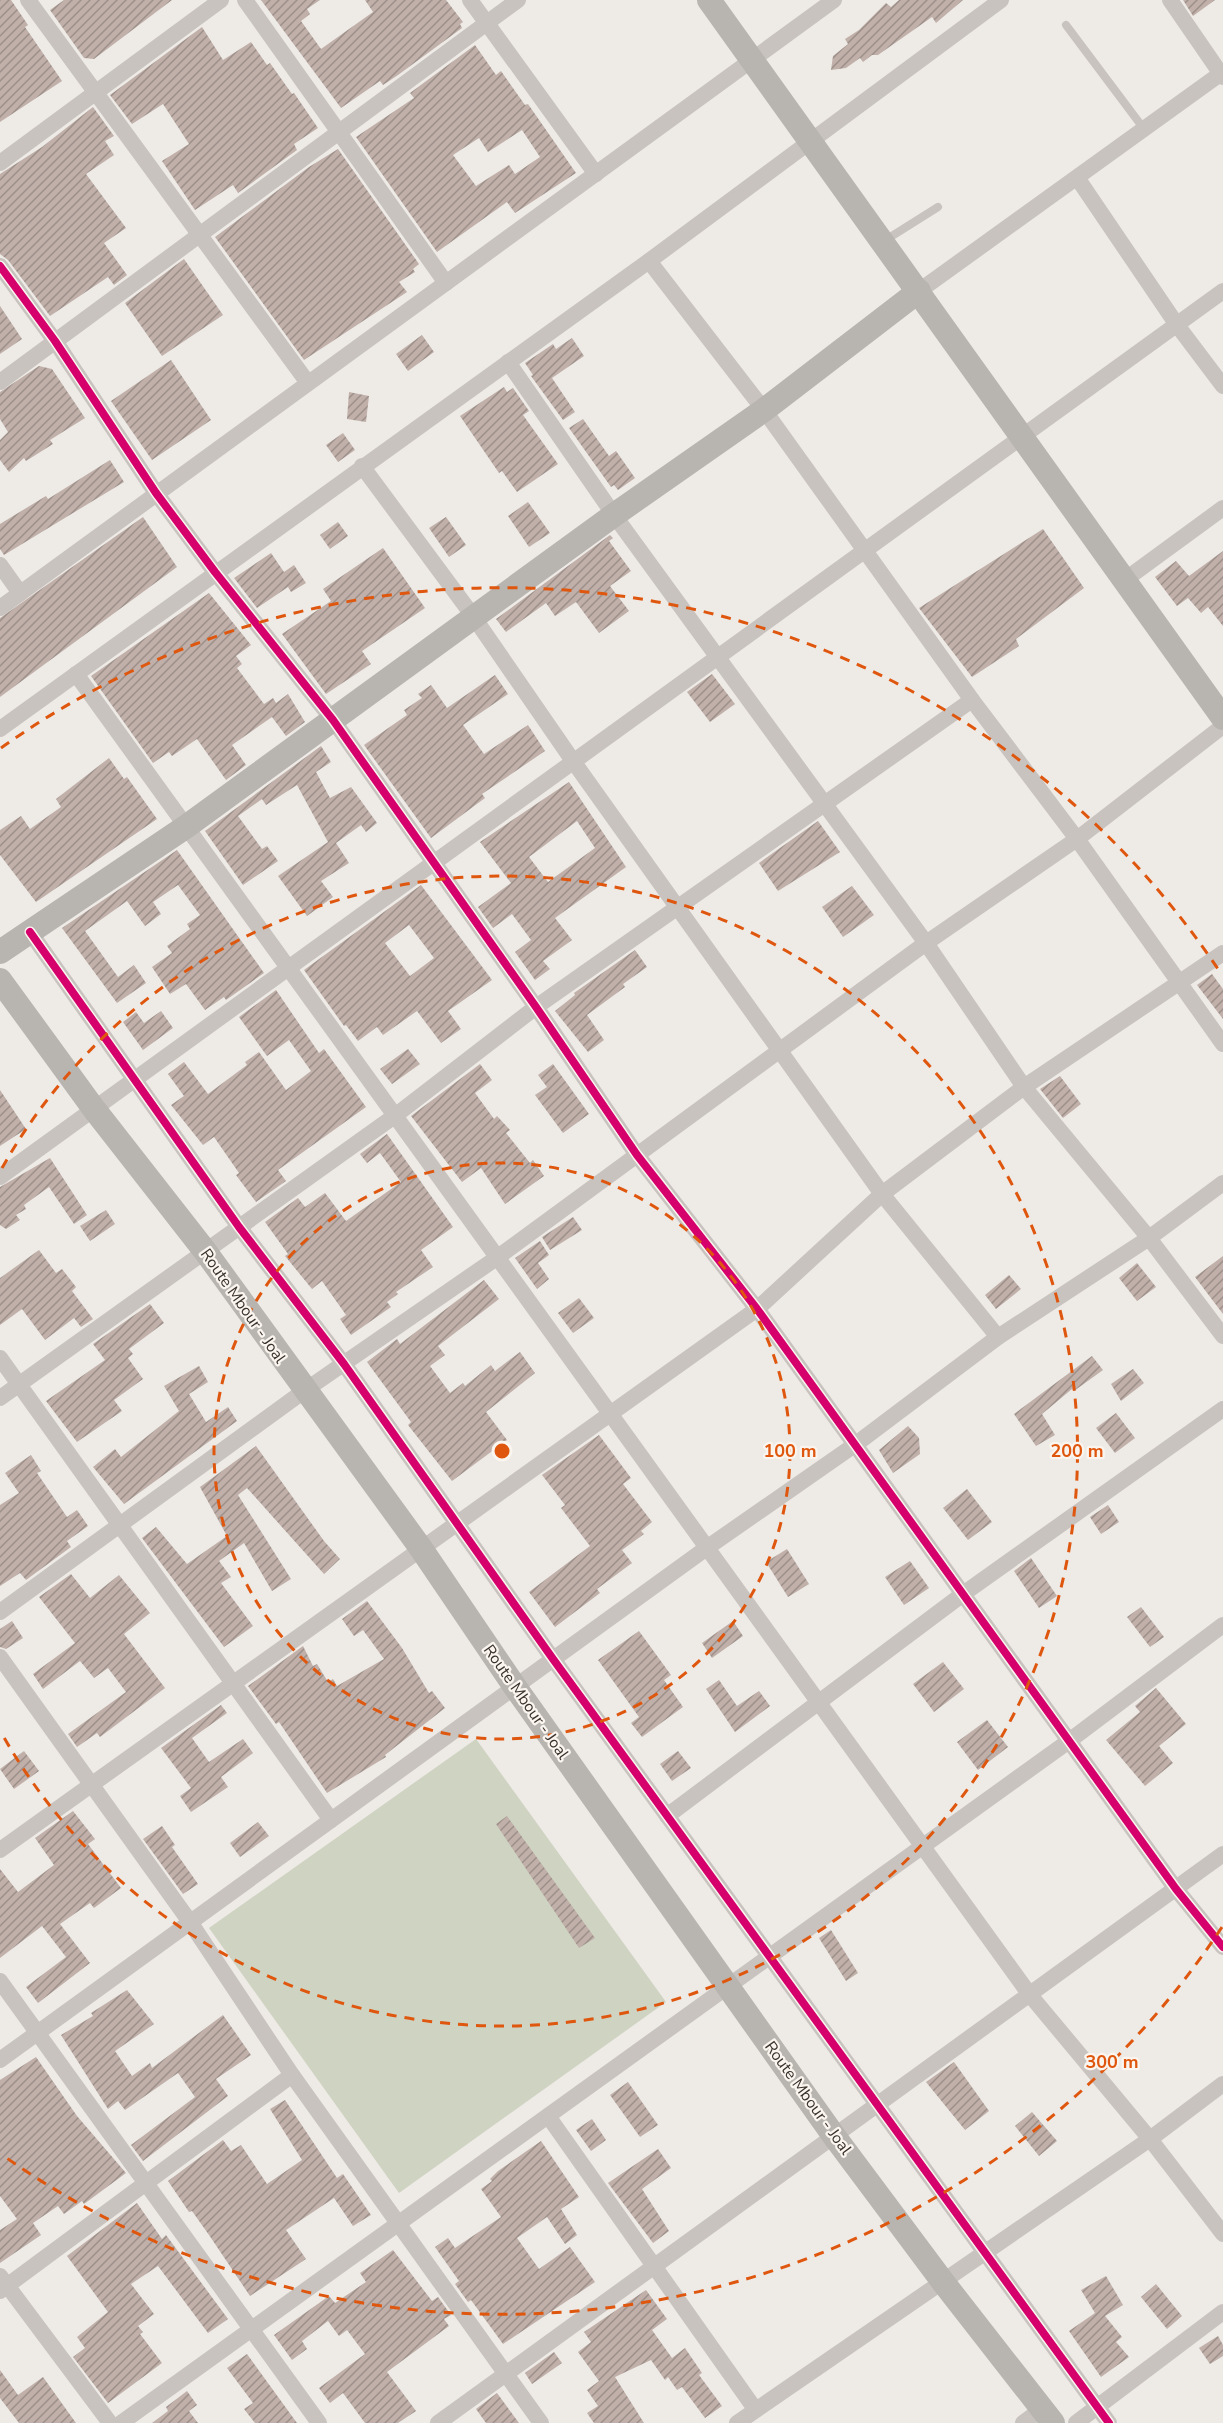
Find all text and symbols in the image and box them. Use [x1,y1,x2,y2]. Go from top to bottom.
street label: Route Mbour - Joal [195,1244,291,1368]
text: 100 m [763,1439,817,1463]
text: 200 m [1050,1439,1104,1463]
centre of rings [492,1441,512,1461]
street label: Route Mbour - Joal [478,1640,574,1764]
street label: Route Mbour - Joal [759,2037,857,2159]
text: 300 m [1085,2050,1139,2074]

